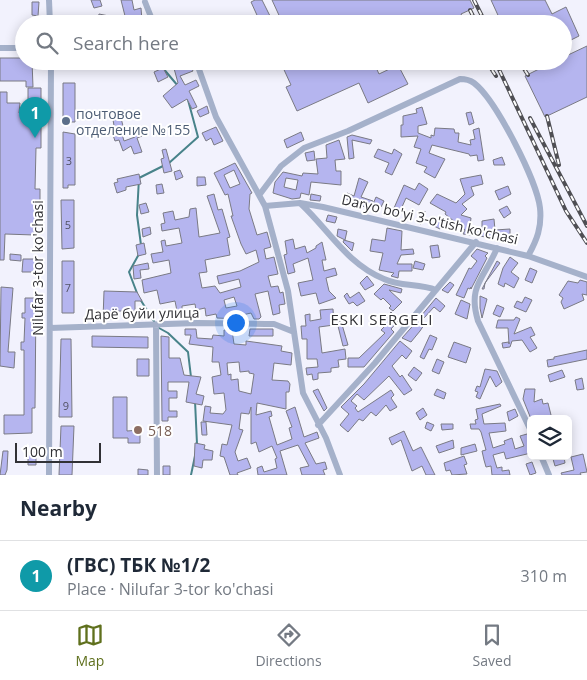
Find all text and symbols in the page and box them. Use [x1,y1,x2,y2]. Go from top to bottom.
search box [15,15,572,70]
icon: search [33,29,61,57]
text: Search here [73,30,179,56]
pin: 1 [19,97,51,138]
place label: почтовое отделение №155 [76,104,190,139]
marker: почтовое отделение №155 [60,115,72,127]
house number: 3 [66,153,72,168]
street label: Daryo bo'yi 3-o'tish ko'chasi [340,189,520,249]
street label: Nilufar 3-tor ko'chasi [28,200,47,336]
house number: 5 [65,217,71,232]
house number: 7 [65,280,71,295]
street label: Дарё буйи улица [85,303,199,323]
district label: ESKI SERGELI [331,309,433,329]
your location [223,310,249,336]
house number: 9 [63,398,69,413]
map controls [527,415,572,460]
button: layers [527,415,572,460]
place label: 518 [148,421,172,440]
marker: 518 [132,424,144,436]
scale bar [15,440,101,463]
text: 100 m [22,442,63,461]
text: Nearby [20,494,97,522]
text: (ГВС) ТБК №1/2 [67,552,210,578]
text: 1 [31,565,41,587]
text: 310 m [521,565,567,587]
text: Place · Nilufar 3-tor ko'chasi [67,578,274,600]
tab: Map [75,621,104,670]
tab: Directions [255,621,322,670]
tab: Saved [473,621,511,670]

